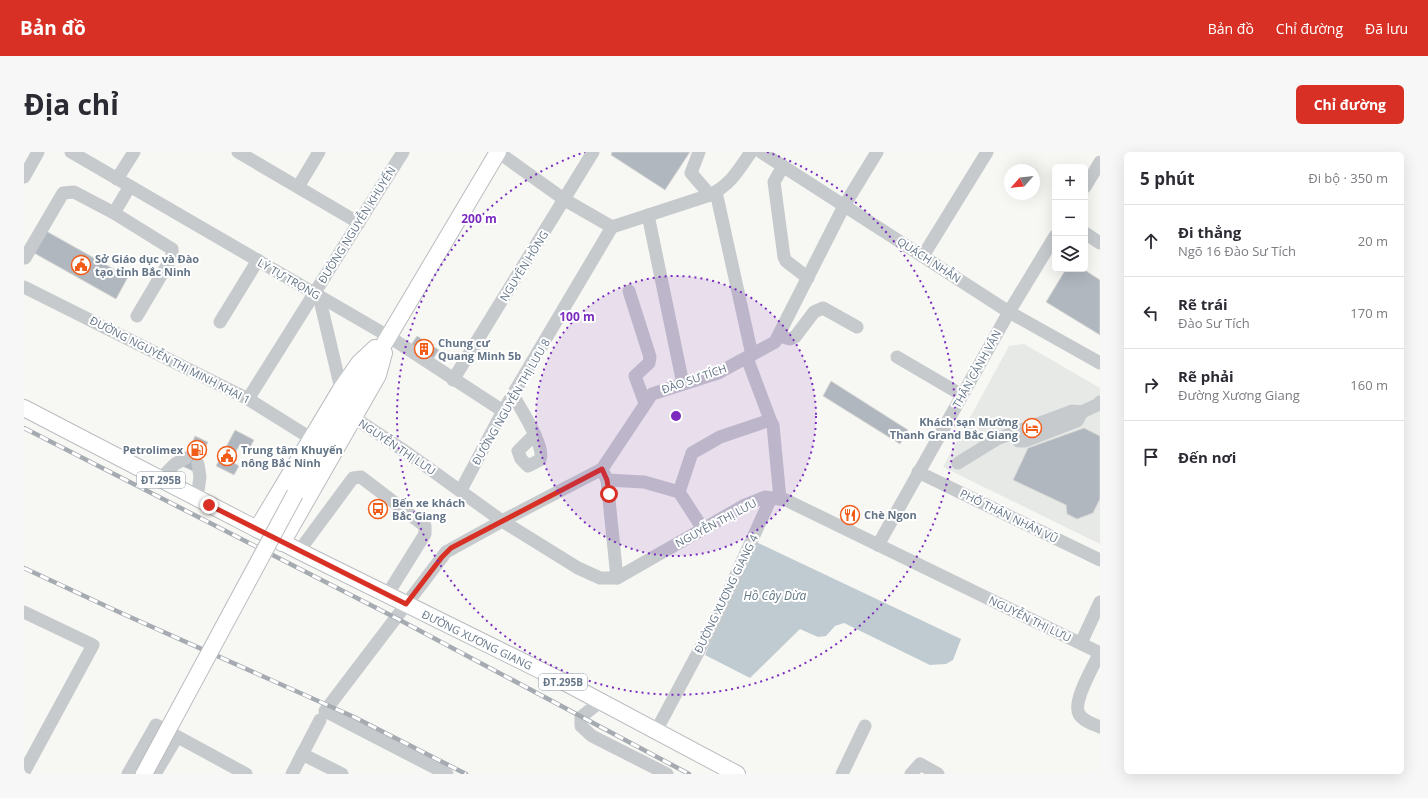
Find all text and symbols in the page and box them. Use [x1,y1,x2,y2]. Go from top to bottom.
text: Bản đồ [20,15,86,41]
text: Bản đồ [1208,19,1254,38]
text: Chỉ đường [1276,19,1343,38]
text: Đã lưu [1365,19,1408,38]
text: Địa chỉ [24,85,119,123]
button: Chỉ đường [1296,85,1404,124]
street label: ĐƯỜNG NGUYỄN KHUYẾN [314,163,399,286]
north arrow [1004,164,1040,200]
map controls [1052,164,1088,272]
button: + [1052,164,1088,200]
text: 5 phút [1140,167,1195,190]
text: Đi bộ · 350 m [1308,169,1388,187]
button: − [1052,200,1088,236]
text: 200 m [461,210,497,227]
text: Đi thẳng [1178,222,1241,242]
street label: NGUYÊN HỒNG [496,228,551,304]
icon: ahead [1140,230,1162,252]
text: 20 m [1358,232,1388,250]
street label: QUÁCH NHẪN [895,233,964,286]
button: layers [1052,236,1088,272]
text: Ngõ 16 Đào Sư Tích [1178,242,1296,260]
place label: Sở Giáo dục và Đào tạo tỉnh Bắc Ninh [95,251,199,279]
public building icon: Sở Giáo dục và Đào tạo tỉnh Bắc Ninh [70,254,92,276]
street label: LÝ TỰ TRỌNG [255,255,323,303]
text: Rẽ trái [1178,294,1228,314]
icon: left [1140,302,1162,324]
text: 170 m [1350,304,1388,322]
text: 100 m [559,308,595,325]
street label: ĐƯỜNG NGUYỄN THỊ MINH KHAI 1 [87,312,253,407]
text: Đào Sư Tích [1178,314,1250,332]
street label: THÂN CẢNH VÂN [949,327,1004,411]
place label: Chung cư Quang Minh 5b [438,335,521,363]
street label: ĐƯỜNG NGUYỄN THỊ LƯU 8 [468,336,553,468]
building icon: Chung cư Quang Minh 5b [413,338,435,360]
street label: ĐÀO SƯ TÍCH [659,360,728,397]
text: Rẽ phải [1178,366,1234,386]
icon: right [1140,374,1162,396]
text: 160 m [1350,376,1388,394]
text: Đường Xương Giang [1178,386,1300,404]
centre of rings [669,409,683,423]
place label: Khách sạn Mường Thanh Grand Bắc Giang [890,414,1019,442]
street label: NGUYỄN THỊ LƯU [356,415,439,478]
hotel icon: Khách sạn Mường Thanh Grand Bắc Giang [1021,417,1043,439]
fuel station icon: Petrolimex [186,439,208,461]
place label: Petrolimex [123,442,184,457]
place label: Trung tâm Khuyến nông Bắc Ninh [241,442,343,470]
public building icon: Trung tâm Khuyến nông Bắc Ninh [216,445,238,467]
icon: arrive [1140,446,1162,468]
text: Đến nơi [1178,447,1236,467]
road number: ĐT.295B [137,472,185,488]
route start [600,485,618,503]
street label: PHỐ THÂN NHÂN VŨ [958,485,1061,546]
place label: Bến xe khách Bắc Giang [392,495,465,523]
street label: NGUYỄN THỊ LƯU [672,495,759,550]
route end [200,496,218,514]
bus stop icon: Bến xe khách Bắc Giang [367,498,389,520]
restaurant icon: Chè Ngon [839,504,861,526]
place label: Chè Ngon [864,507,917,522]
street label: ĐƯỜNG XƯƠNG GIANG 4 [690,531,761,656]
water label: Hồ Cây Dừa [744,587,807,604]
street label: NGUYỄN THỊ LƯU [986,592,1074,645]
street label: ĐƯỜNG XƯƠNG GIANG [420,606,535,673]
road number: ĐT.295B [539,674,587,690]

